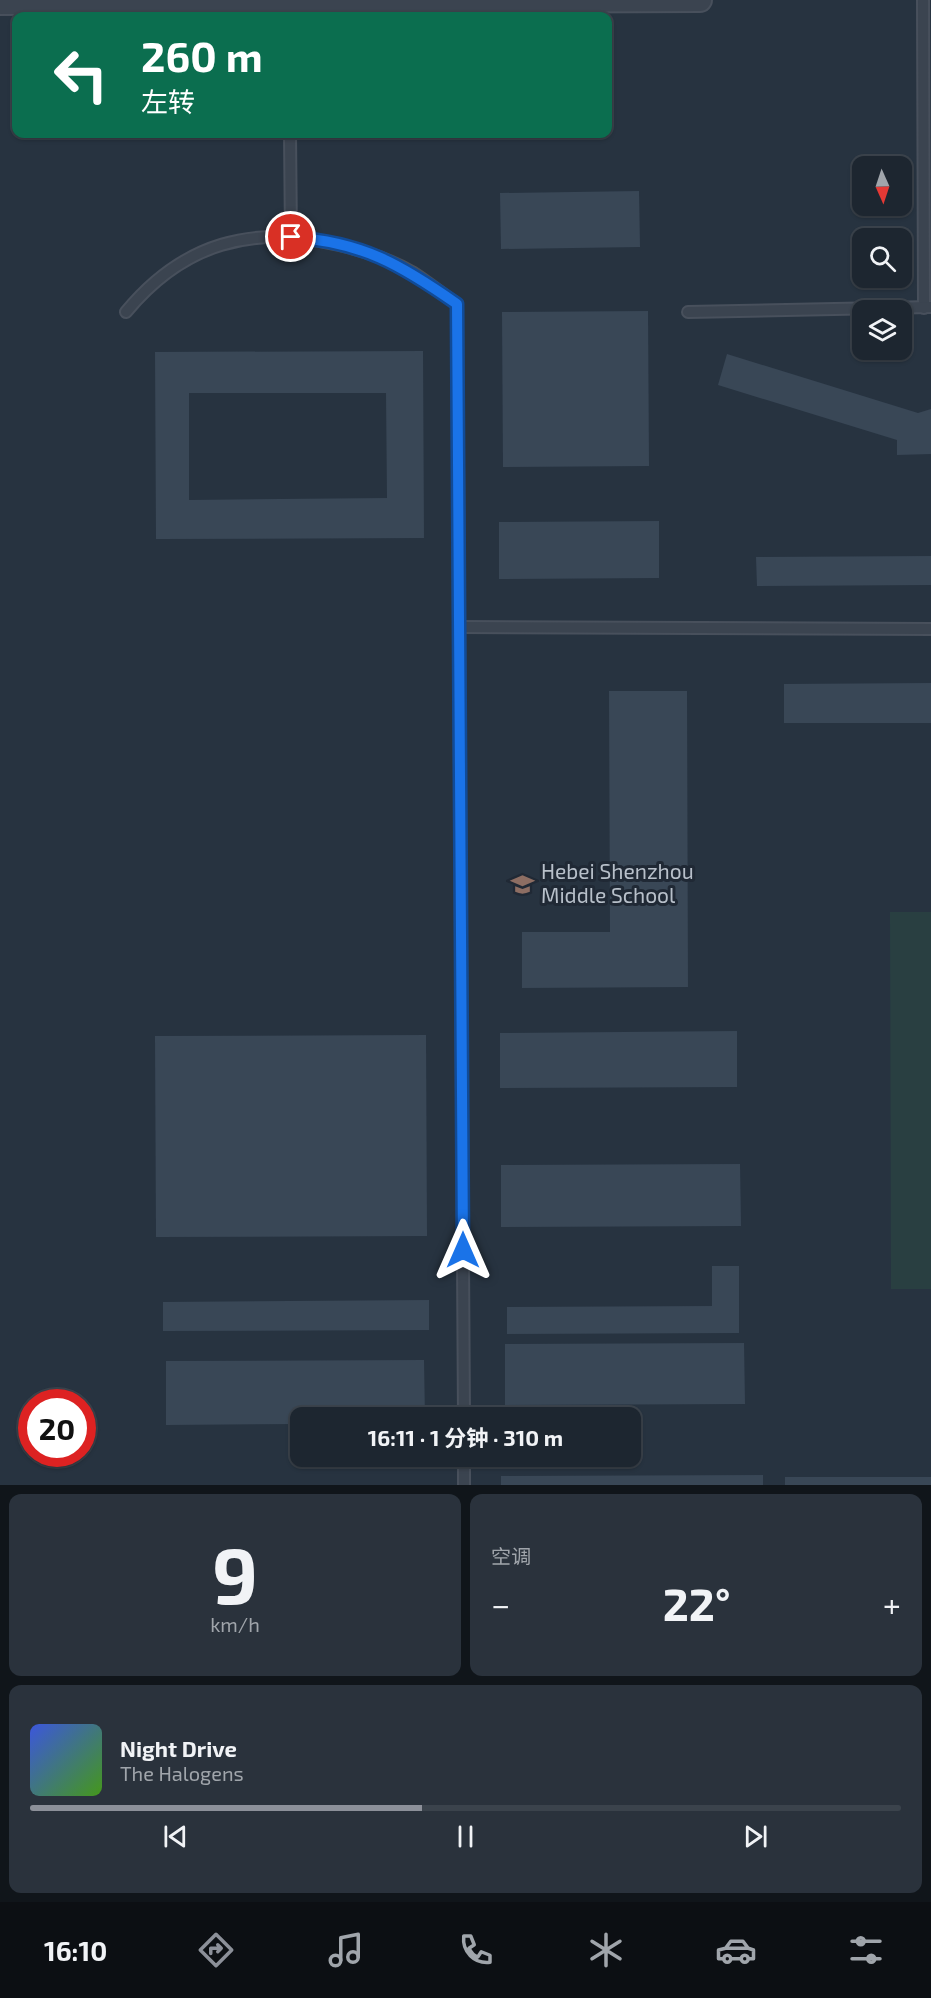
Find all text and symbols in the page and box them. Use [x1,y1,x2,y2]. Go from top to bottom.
text: 260 m [141,30,263,80]
icon: left [42,36,120,114]
text: 左转 [141,85,195,117]
north arrow [852,156,912,216]
map controls [852,156,912,360]
pin [265,211,316,262]
icon: arrive [274,220,307,253]
button: search [852,228,912,288]
button: layers [852,300,912,360]
place label: Hebei Shenzhou Middle School [541,858,694,907]
school or university icon: Hebei Shenzhou Middle School [510,871,536,897]
position arrow [431,1218,495,1282]
speed limit sign: 20 [18,1389,96,1467]
text: 16:11 · 1 分钟 · 310 m [368,1424,563,1450]
text: 9 [212,1526,258,1620]
text: 空调 [491,1544,531,1568]
text: 22° [663,1576,730,1630]
text: − [491,1584,510,1624]
text: + [883,1584,901,1624]
text: km/h [210,1612,260,1636]
text: Night Drive [120,1735,237,1761]
text: The Halogens [120,1761,244,1785]
icon: previous [159,1820,192,1853]
icon: pause [449,1820,482,1853]
icon: next [739,1820,772,1853]
icon: directions [195,1929,237,1971]
icon: music [325,1929,367,1971]
icon: phone [455,1929,497,1971]
icon: climate [585,1929,627,1971]
icon: car [715,1929,757,1971]
icon: filters [845,1929,887,1971]
text: 16:10 [44,1934,107,1966]

